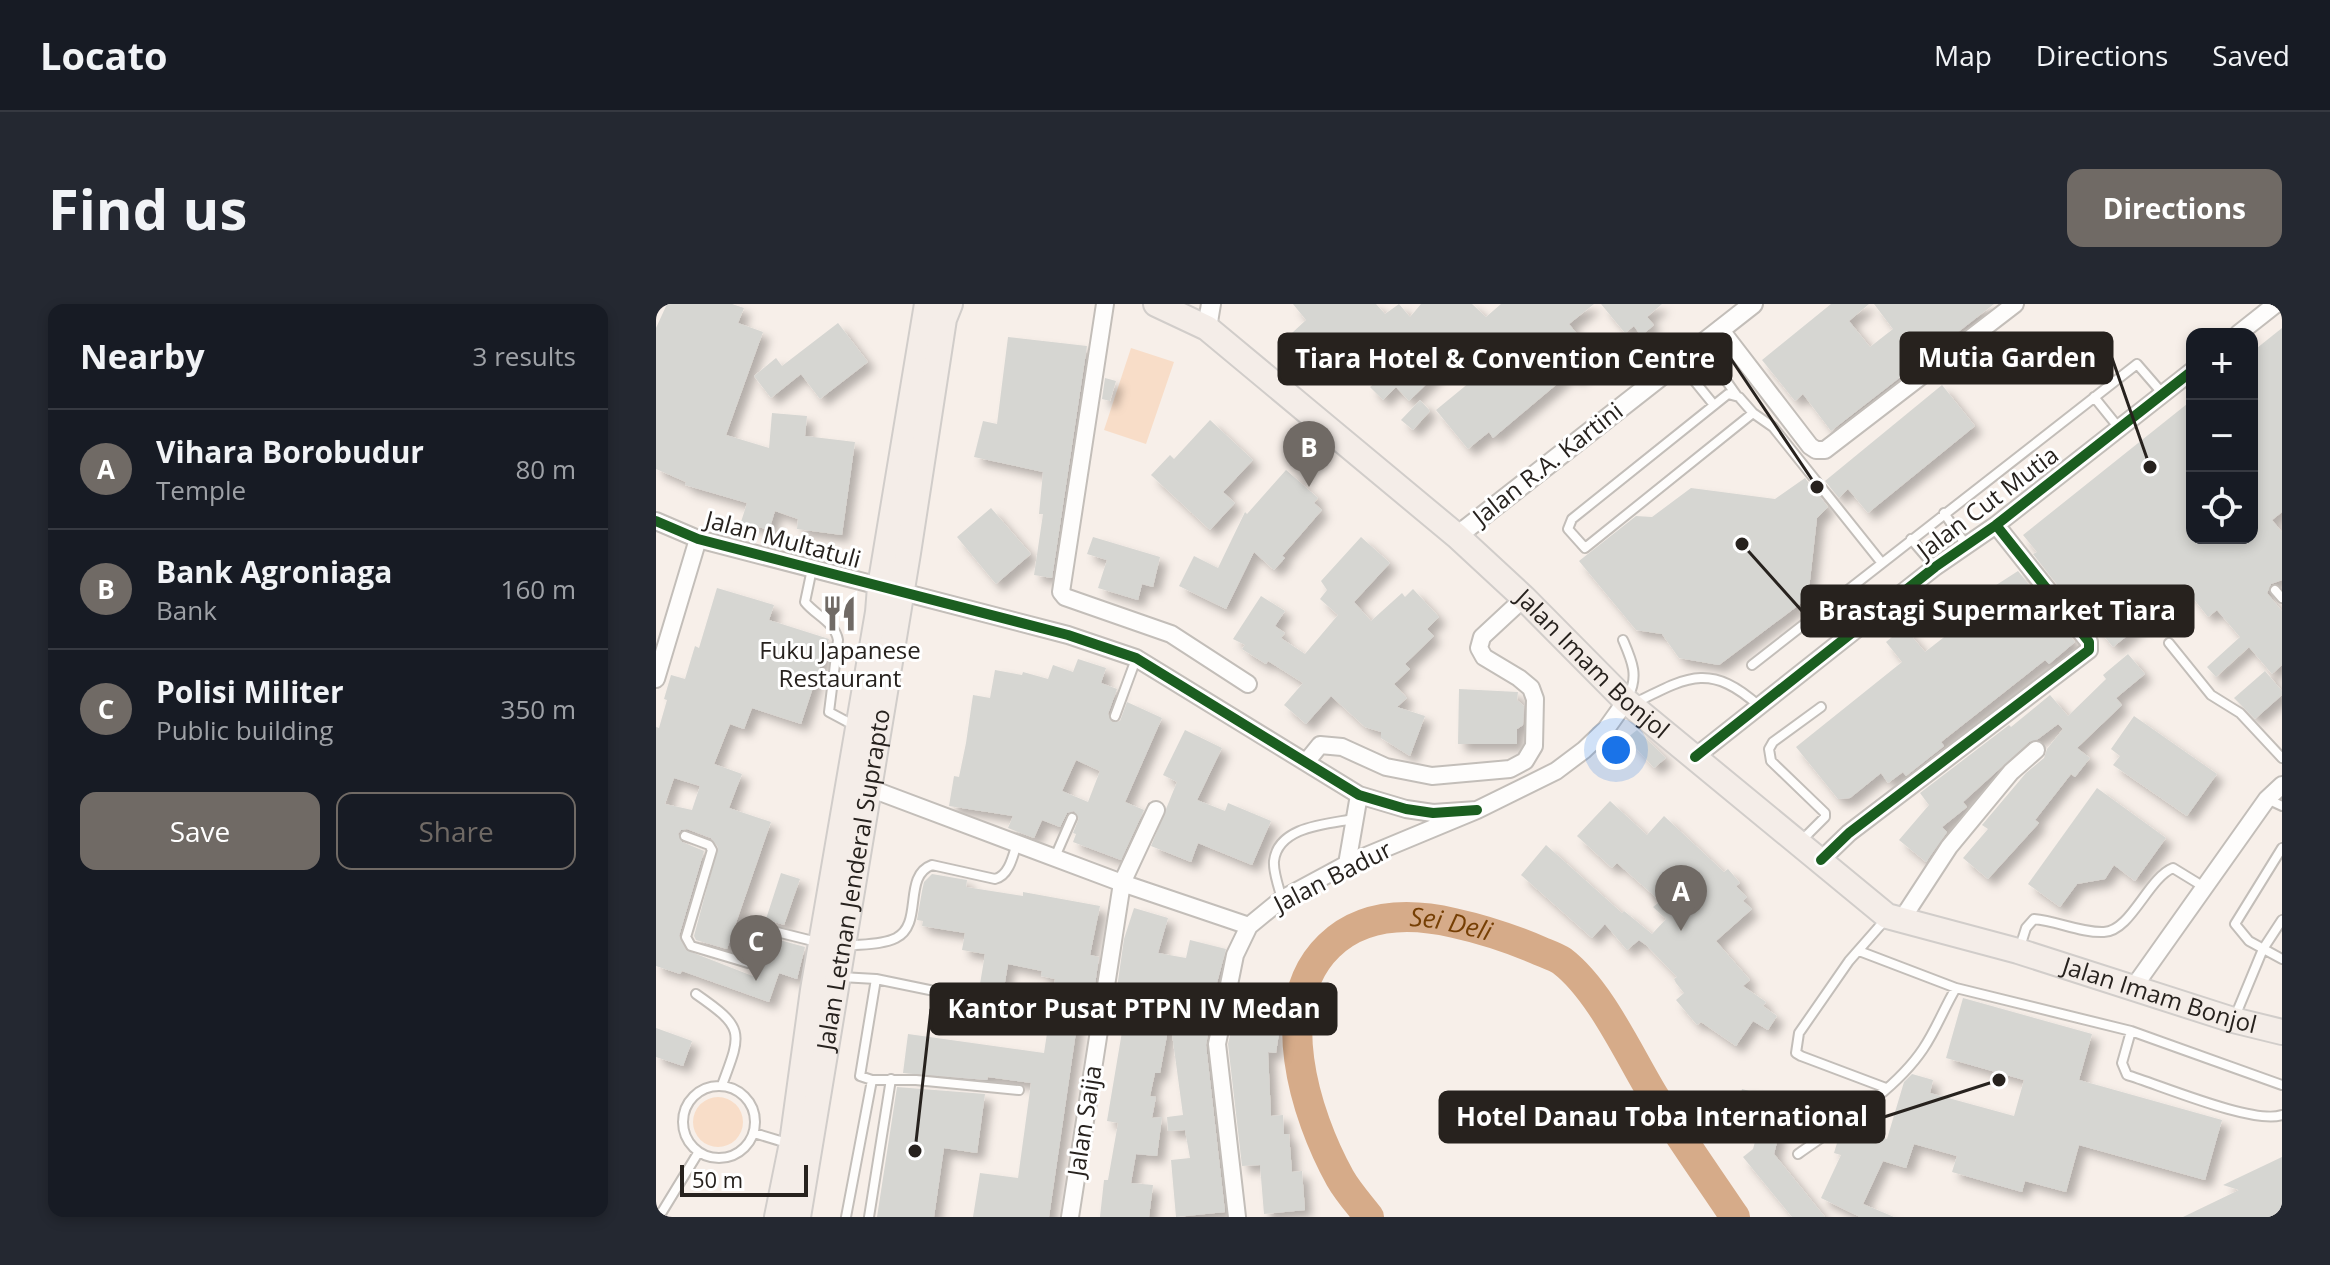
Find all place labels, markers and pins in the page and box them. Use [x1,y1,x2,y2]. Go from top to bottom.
callout: Mutia Garden [1901,333,2112,383]
callout: Tiara Hotel & Convention Centre [1279,334,1731,384]
pin: B [1283,421,1335,487]
callout: Brastagi Supermarket Tiara [1802,586,2193,636]
restaurant icon: Fuku Japanese Restaurant [821,595,859,633]
place label: Fuku Japanese Restaurant [759,633,921,694]
pin: A [1655,865,1707,931]
pin: C [730,915,782,981]
callout: Kantor Pusat PTPN IV Medan [931,984,1336,1034]
callout: Hotel Danau Toba International [1440,1092,1884,1142]

